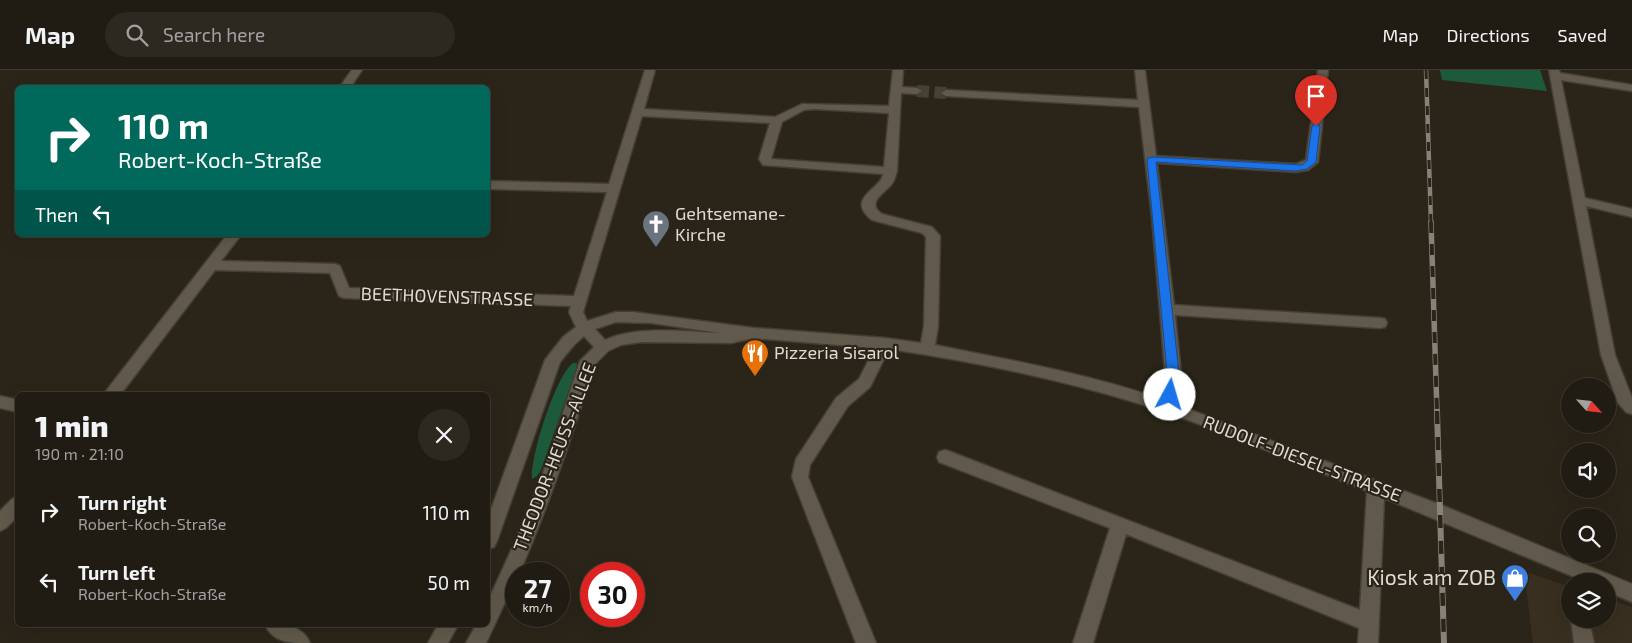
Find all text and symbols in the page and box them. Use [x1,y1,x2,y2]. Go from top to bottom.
search box [105,12,455,57]
text: Map [25,20,75,49]
icon: search [123,21,151,49]
text: Search here [163,23,265,46]
text: Map [1382,24,1419,46]
text: Directions [1447,24,1530,46]
text: Saved [1558,24,1607,46]
pin [1295,75,1337,126]
icon: arrive [1302,82,1330,110]
text: 110 m [118,104,209,146]
icon: right [35,105,100,170]
text: Robert-Koch-Straße [118,146,322,172]
icon: left [88,200,116,228]
place label: Gehtsemane- Kirche [675,202,786,245]
text: Then [35,203,78,226]
church icon: Gehtsemane- Kirche [641,209,671,248]
street label: BEETHOVENSTRASSE [360,282,534,310]
restaurant icon: Pizzeria Sisarol [740,338,770,377]
place label: Pizzeria Sisarol [774,341,899,363]
street label: THEODOR-HEUSS-ALLEE [508,359,600,554]
position arrow [1143,368,1195,420]
north arrow [1561,378,1616,432]
map controls [1561,378,1616,628]
text: 1 min [35,407,109,443]
button: close [418,409,470,461]
street label: RUDOLF-DIESEL-STRASSE [1200,410,1404,506]
button: sound [1561,443,1616,498]
text: 190 m · 21:10 [35,444,124,463]
text: Turn right [78,491,166,514]
icon: right [35,498,63,526]
text: 110 m [423,501,470,524]
button: search [1561,508,1616,563]
text: Robert-Koch-Straße [78,514,226,533]
text: Turn left [78,561,155,584]
speed limit sign: 30 [580,562,645,627]
shop icon: Kiosk am ZOB [1500,563,1530,602]
place label: Kiosk am ZOB [1367,564,1496,589]
icon: left [35,568,63,596]
text: 50 m [427,571,470,594]
text: 27 [524,573,551,603]
button: layers [1561,573,1616,628]
text: Robert-Koch-Straße [78,584,226,603]
text: km/h [523,600,552,614]

